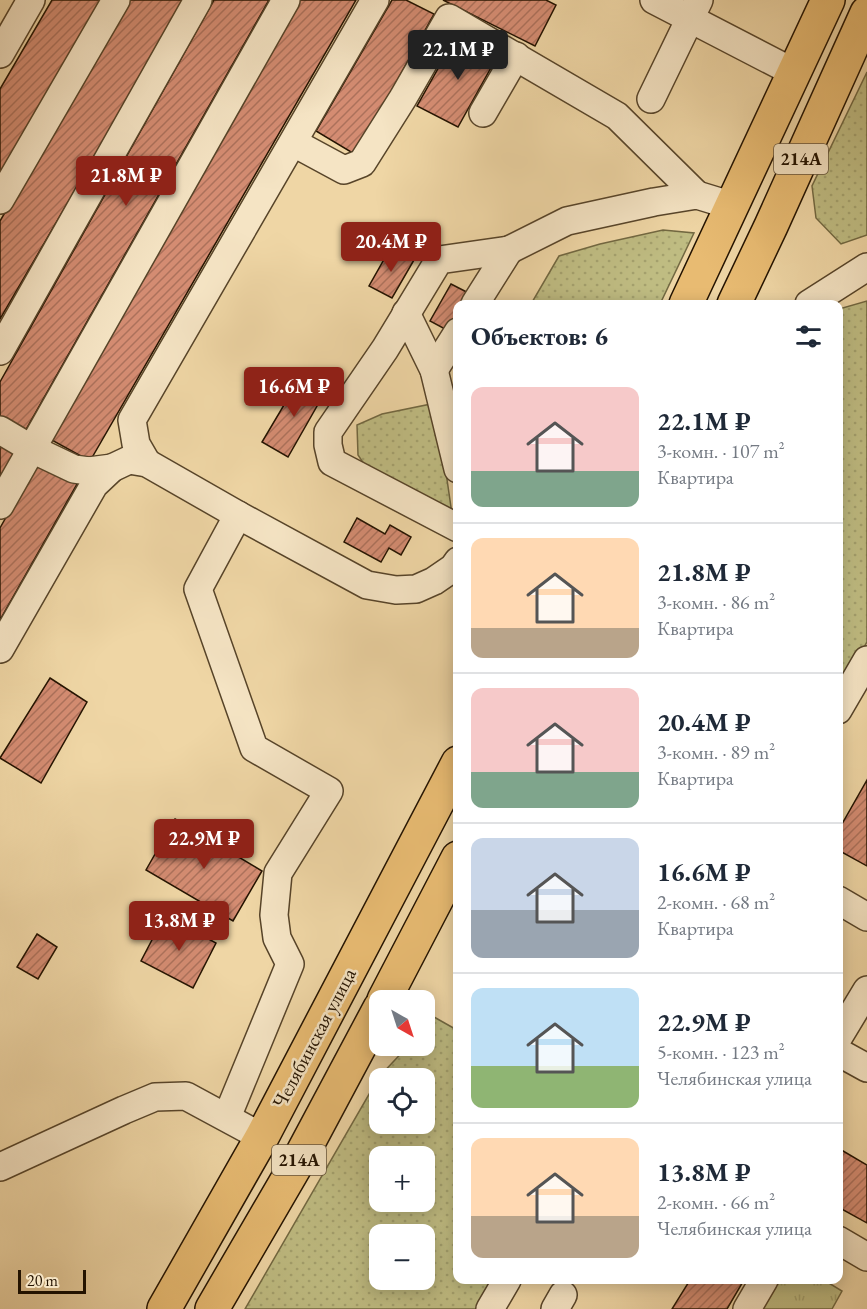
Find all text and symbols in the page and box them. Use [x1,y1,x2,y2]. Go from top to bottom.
pin: 22.1M ₽ [403,30,513,81]
text: 22.1M ₽ [422,36,494,62]
road number: 214А [774,144,828,174]
pin: 21.8M ₽ [71,156,181,207]
text: 21.8M ₽ [90,162,162,188]
pin: 20.4M ₽ [336,222,446,273]
text: 20.4M ₽ [355,228,427,254]
text: Объектов: 6 [471,319,608,353]
icon: filters [792,320,825,353]
pin: 16.6M ₽ [239,367,349,418]
text: 16.6M ₽ [258,373,330,399]
text: 22.1M ₽ [657,404,751,438]
icon: home [519,411,591,483]
text: 3-комн. · 107 m² [657,438,785,464]
text: Квартира [657,464,734,490]
text: 21.8M ₽ [657,555,751,589]
icon: home [519,562,591,634]
text: 3-комн. · 86 m² [657,589,775,615]
text: Квартира [657,615,734,641]
text: 20.4M ₽ [657,705,751,739]
icon: home [519,712,591,784]
text: 3-комн. · 89 m² [657,739,775,765]
text: Квартира [657,765,734,791]
pin: 22.9M ₽ [149,819,259,870]
text: 22.9M ₽ [168,825,240,851]
text: 16.6M ₽ [657,855,751,889]
icon: home [519,862,591,934]
text: 2-комн. · 68 m² [657,889,775,915]
pin: 13.8M ₽ [124,901,234,952]
text: 13.8M ₽ [143,907,215,933]
text: Квартира [657,915,734,941]
street label: Челябинская улица [266,963,362,1113]
north arrow [369,990,435,1056]
map controls [369,990,435,1290]
text: 22.9M ₽ [657,1005,751,1039]
icon: home [519,1012,591,1084]
text: 5-комн. · 123 m² [657,1039,785,1065]
text: Челябинская улица [657,1065,812,1091]
button: locate [369,1068,435,1134]
road number: 214А [272,1145,326,1175]
button: + [369,1146,435,1212]
text: 13.8M ₽ [657,1155,751,1189]
icon: home [519,1162,591,1234]
text: 2-комн. · 66 m² [657,1189,775,1215]
text: Челябинская улица [657,1215,812,1241]
button: − [369,1224,435,1290]
scale bar [18,1267,86,1294]
text: 20 m [27,1270,58,1291]

